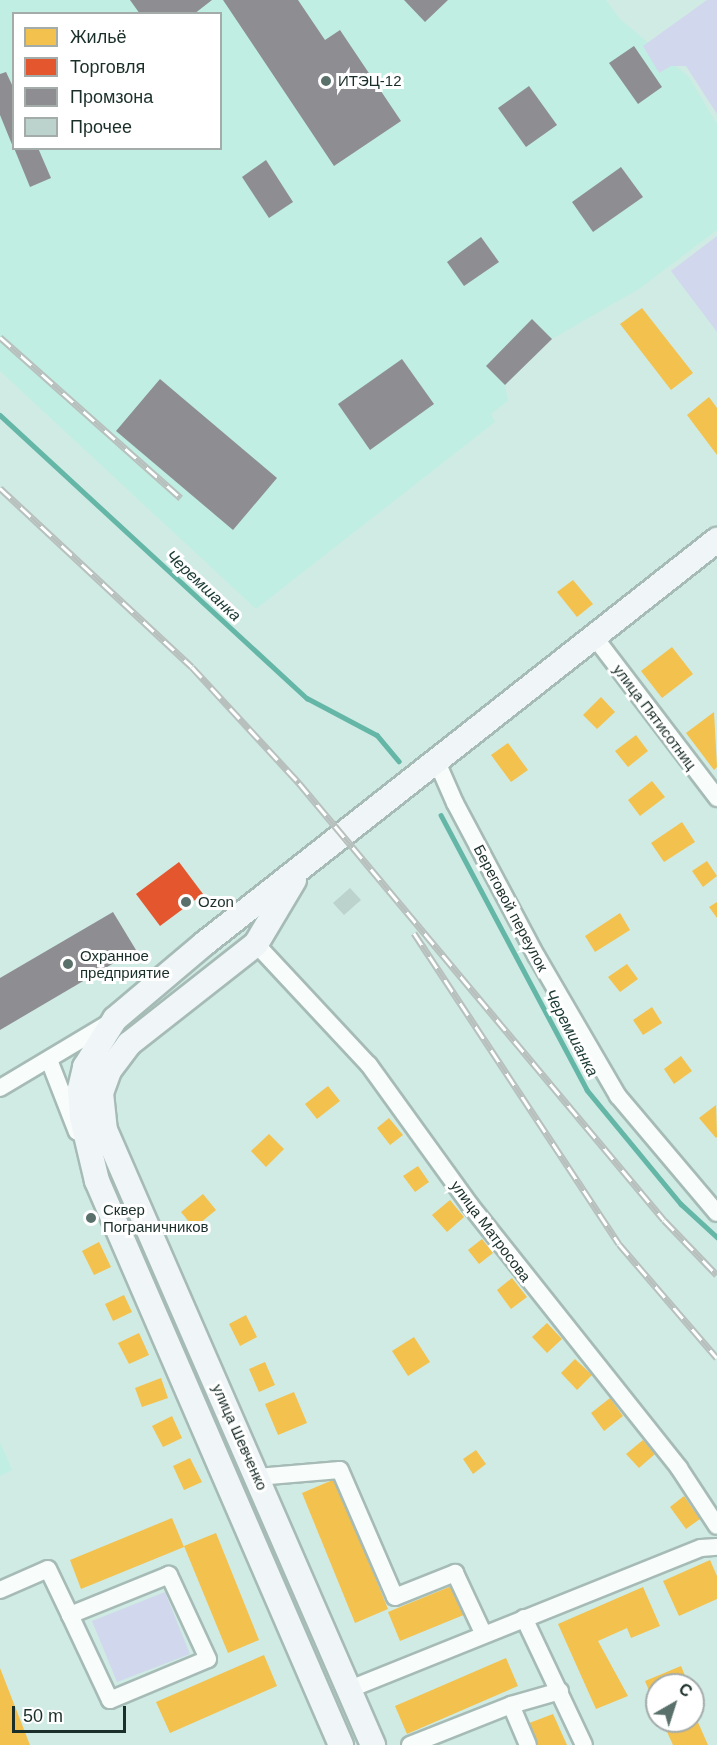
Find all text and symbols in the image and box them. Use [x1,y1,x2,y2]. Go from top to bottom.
legend [12,12,222,150]
text: Жильё [70,27,127,47]
text: Торговля [70,57,145,77]
place label: ИТЭЦ-12 [338,72,402,90]
marker: ИТЭЦ-12 [319,74,333,88]
text: Промзона [70,87,153,107]
text: Прочее [70,117,132,137]
water label: Черемшанка [161,546,245,626]
street label: улица Пятисотниц [609,661,701,773]
street label: Береговой переулок [470,842,552,974]
place label: Ozon [198,893,234,911]
marker: Ozon [179,895,193,909]
place label: Охранное предприятие [80,946,170,981]
marker: Охранное предприятие [61,957,75,971]
water label: Черемшанка [540,986,602,1080]
street label: улица Матросова [447,1177,535,1285]
place label: Сквер Пограничников [103,1200,208,1235]
marker: Сквер Пограничников [84,1211,98,1225]
street label: улица Шевченко [209,1381,271,1493]
north arrow [645,1673,705,1733]
text: С [676,1680,695,1700]
scale bar [15,1694,129,1732]
text: 50 m [23,1706,63,1726]

